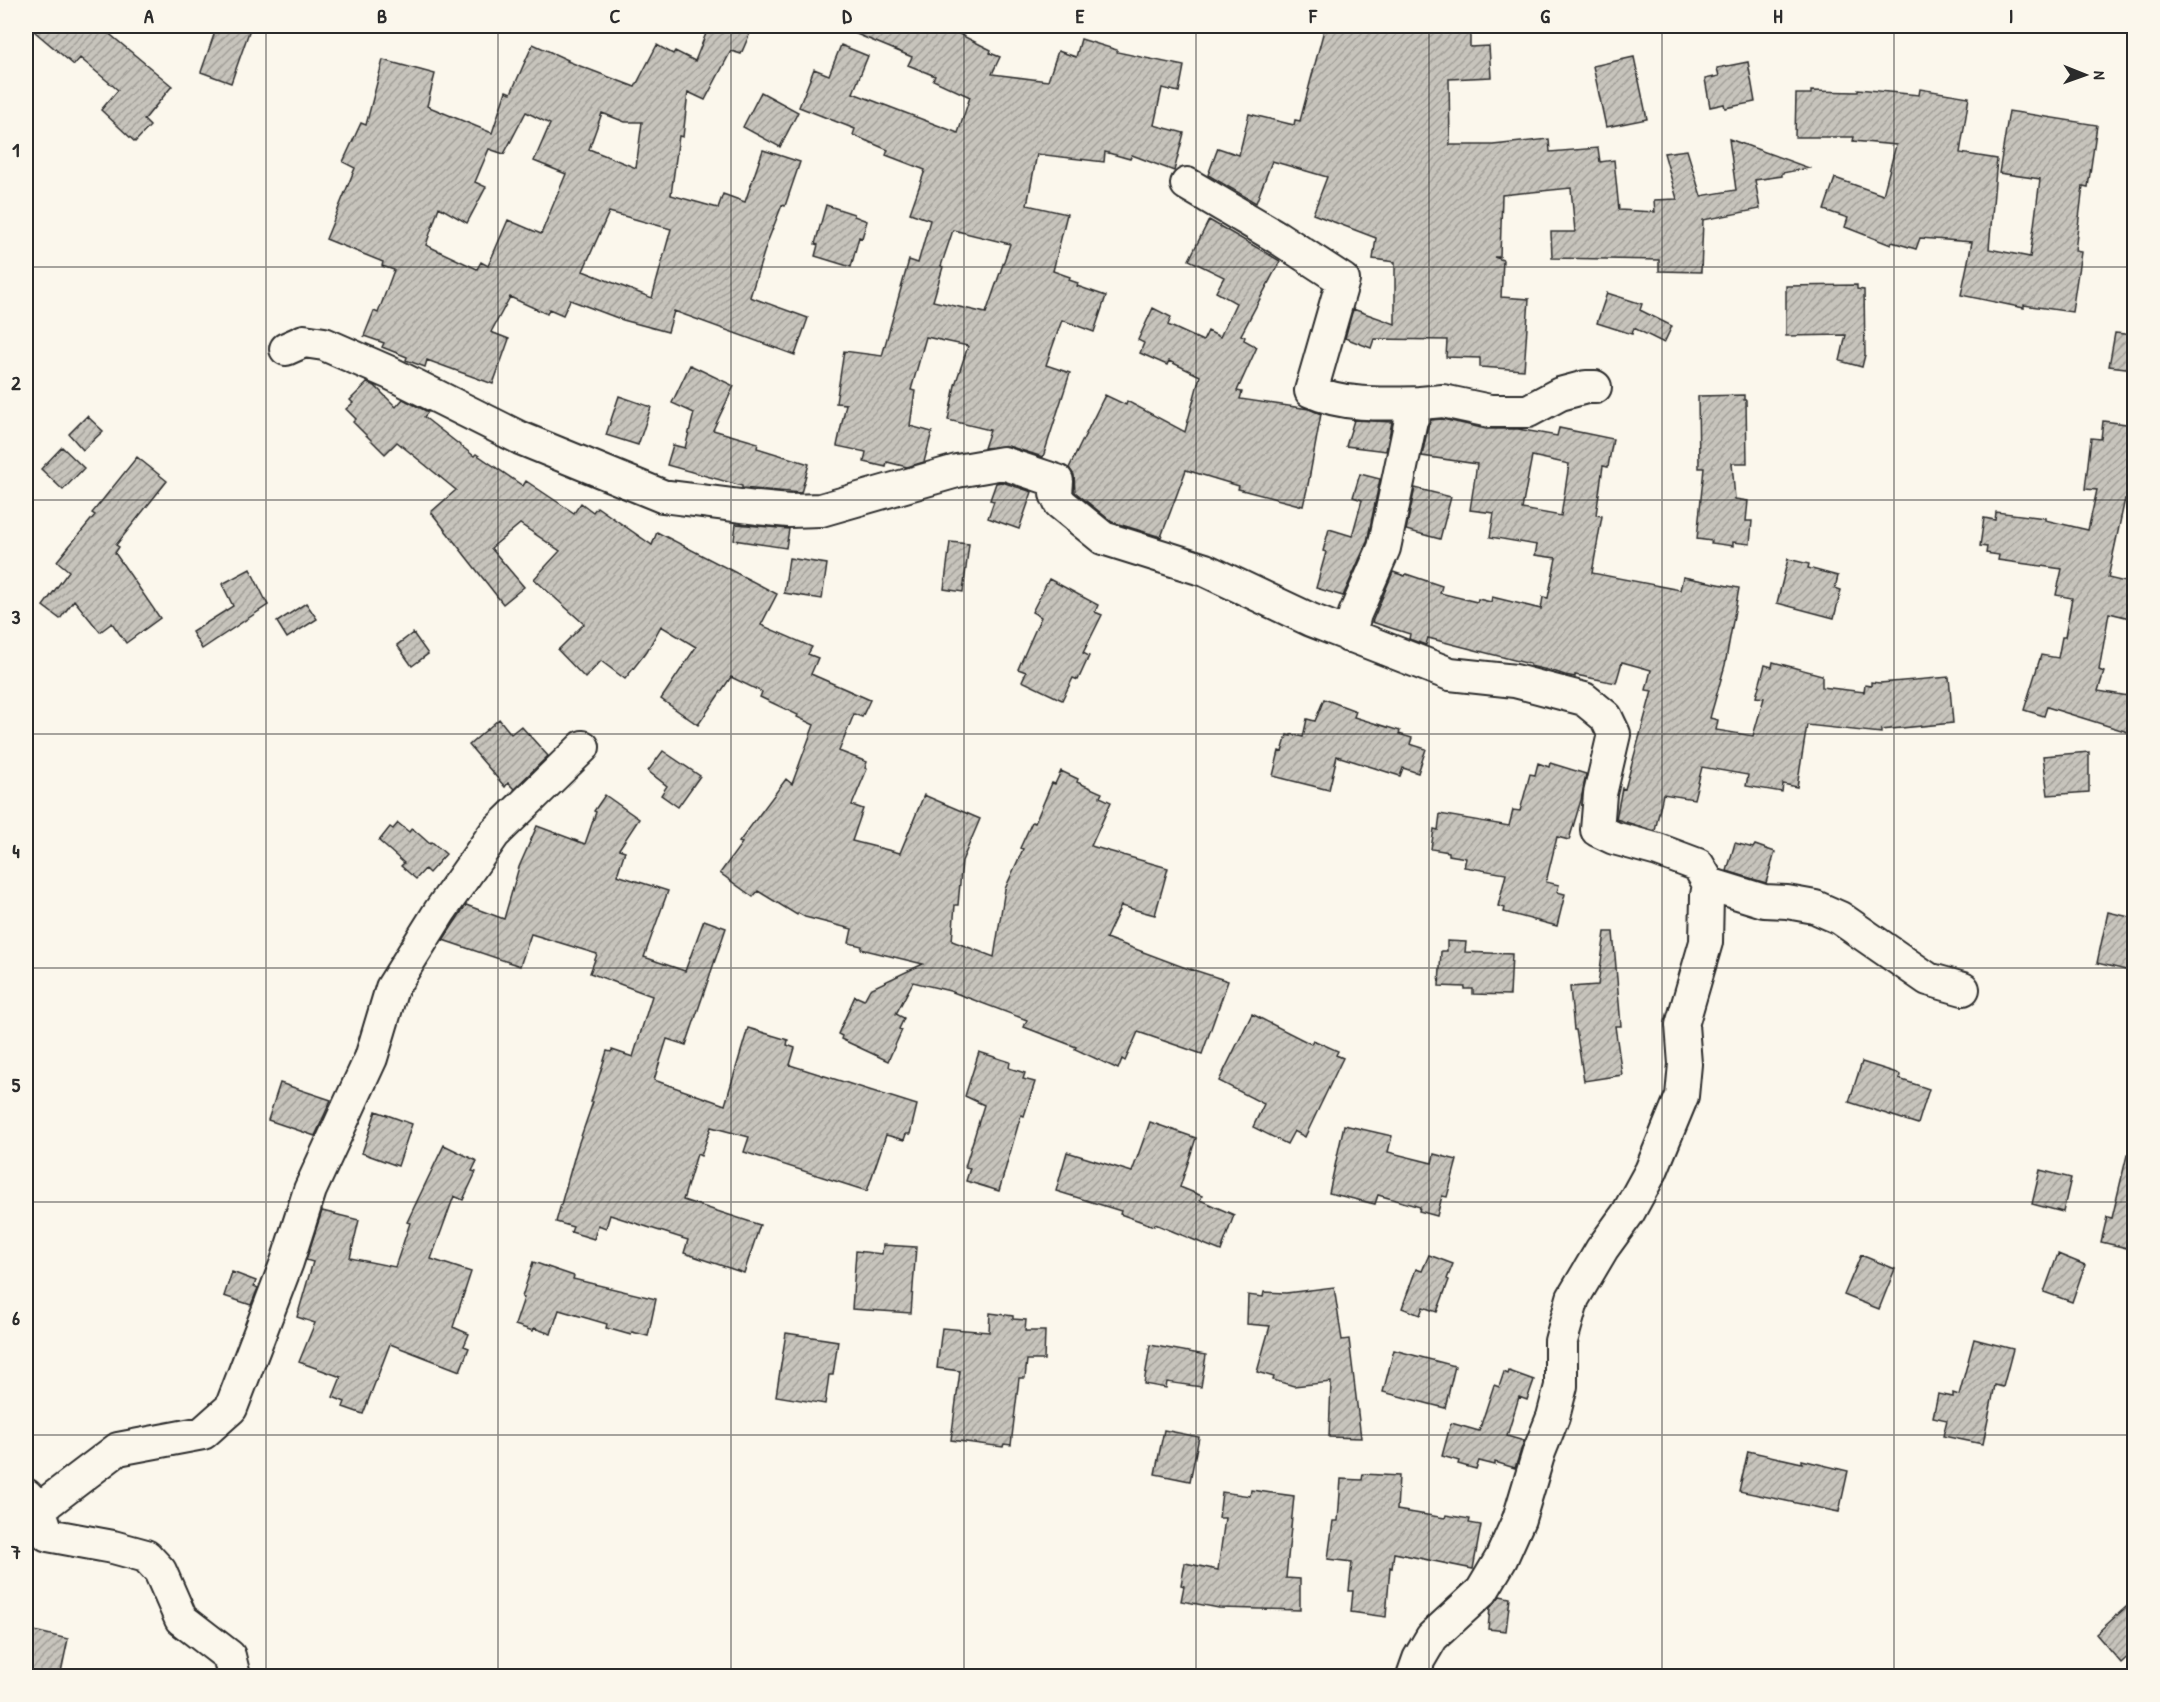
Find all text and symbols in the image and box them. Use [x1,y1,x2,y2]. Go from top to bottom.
text: A [144,2,154,29]
text: B [377,2,387,29]
text: C [610,2,621,29]
text: D [842,2,852,29]
text: E [1076,2,1085,29]
text: F [1308,2,1318,29]
text: G [1540,2,1550,29]
text: H [1773,2,1783,29]
text: I [2009,2,2013,29]
north arrow [2055,45,2115,105]
text: N [2089,71,2111,80]
text: 1 [12,136,20,163]
text: 2 [11,369,21,396]
text: 3 [12,603,21,630]
text: 4 [12,837,20,864]
text: 5 [12,1071,21,1098]
text: 6 [12,1304,20,1331]
text: 7 [10,1538,21,1565]

